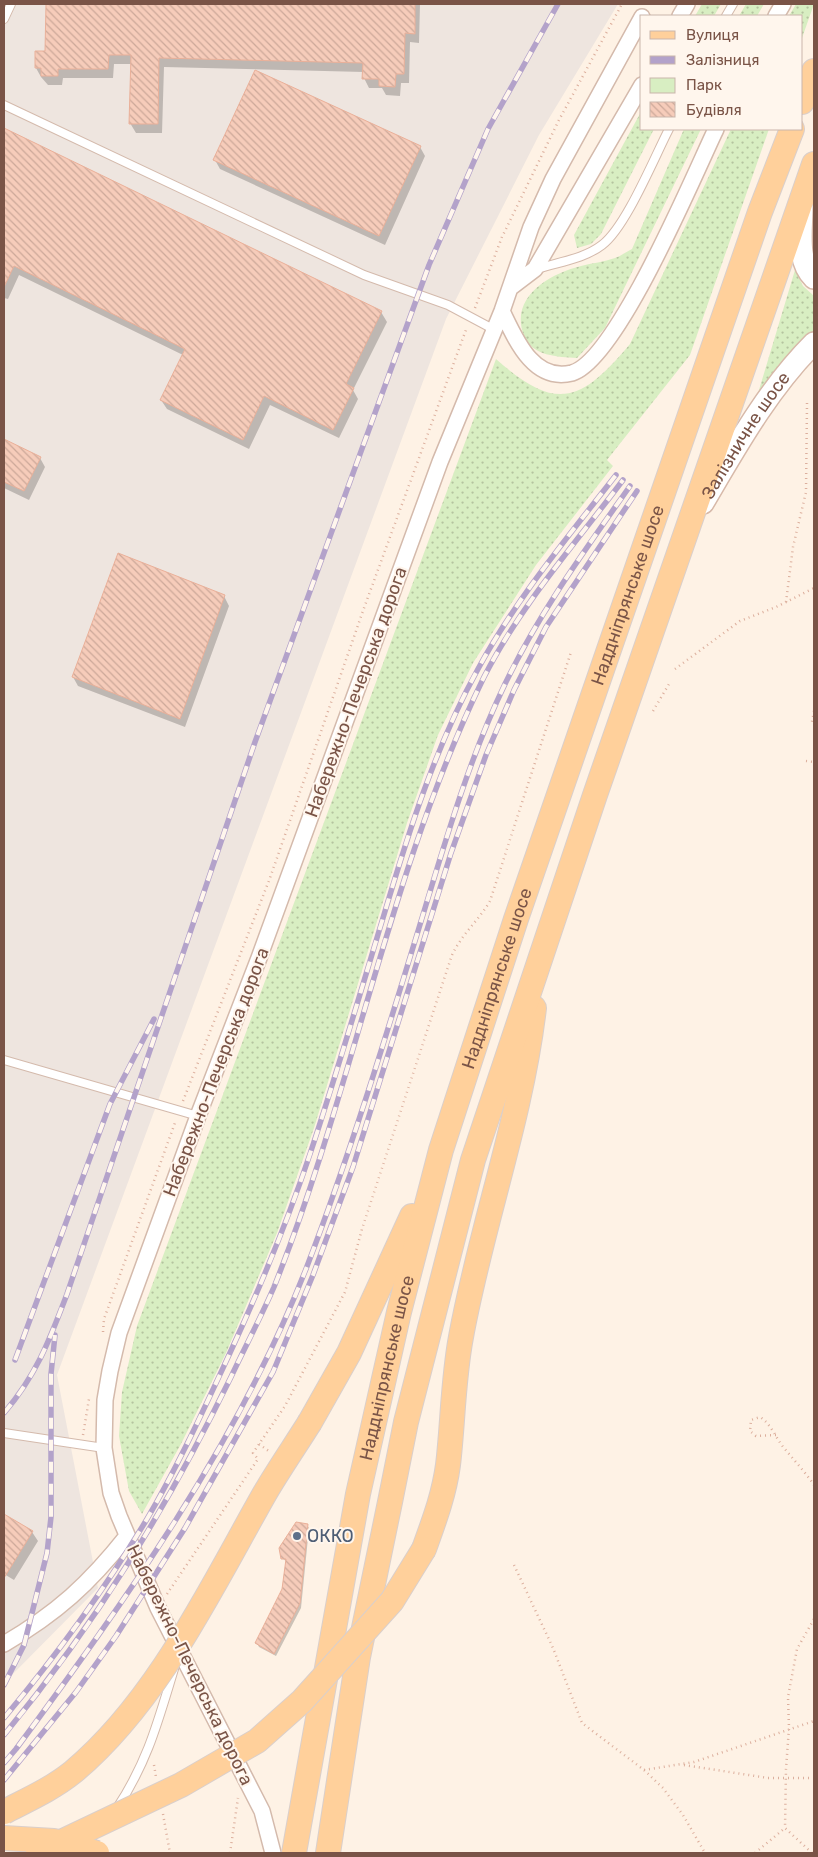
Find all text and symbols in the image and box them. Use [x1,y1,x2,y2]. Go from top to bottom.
legend [640,15,803,130]
text: Вулиця [686,26,739,44]
text: Залізниця [686,51,759,69]
text: Парк [686,76,722,94]
text: Будівля [686,101,742,119]
street label: Залізничне шосе [697,367,795,503]
street label: Наддніпрянське шосе [586,502,669,688]
street label: Набережно-Печерська дорога [300,564,412,820]
street label: Наддніпрянське шосе [457,885,537,1072]
street label: Набережно-Печерська дорога [158,944,274,1200]
street label: Наддніпрянське шосе [355,1273,419,1463]
place label: ОККО [307,1525,354,1547]
marker: ОККО [291,1530,303,1542]
street label: Набережно-Печерська дорога [122,1541,258,1789]

